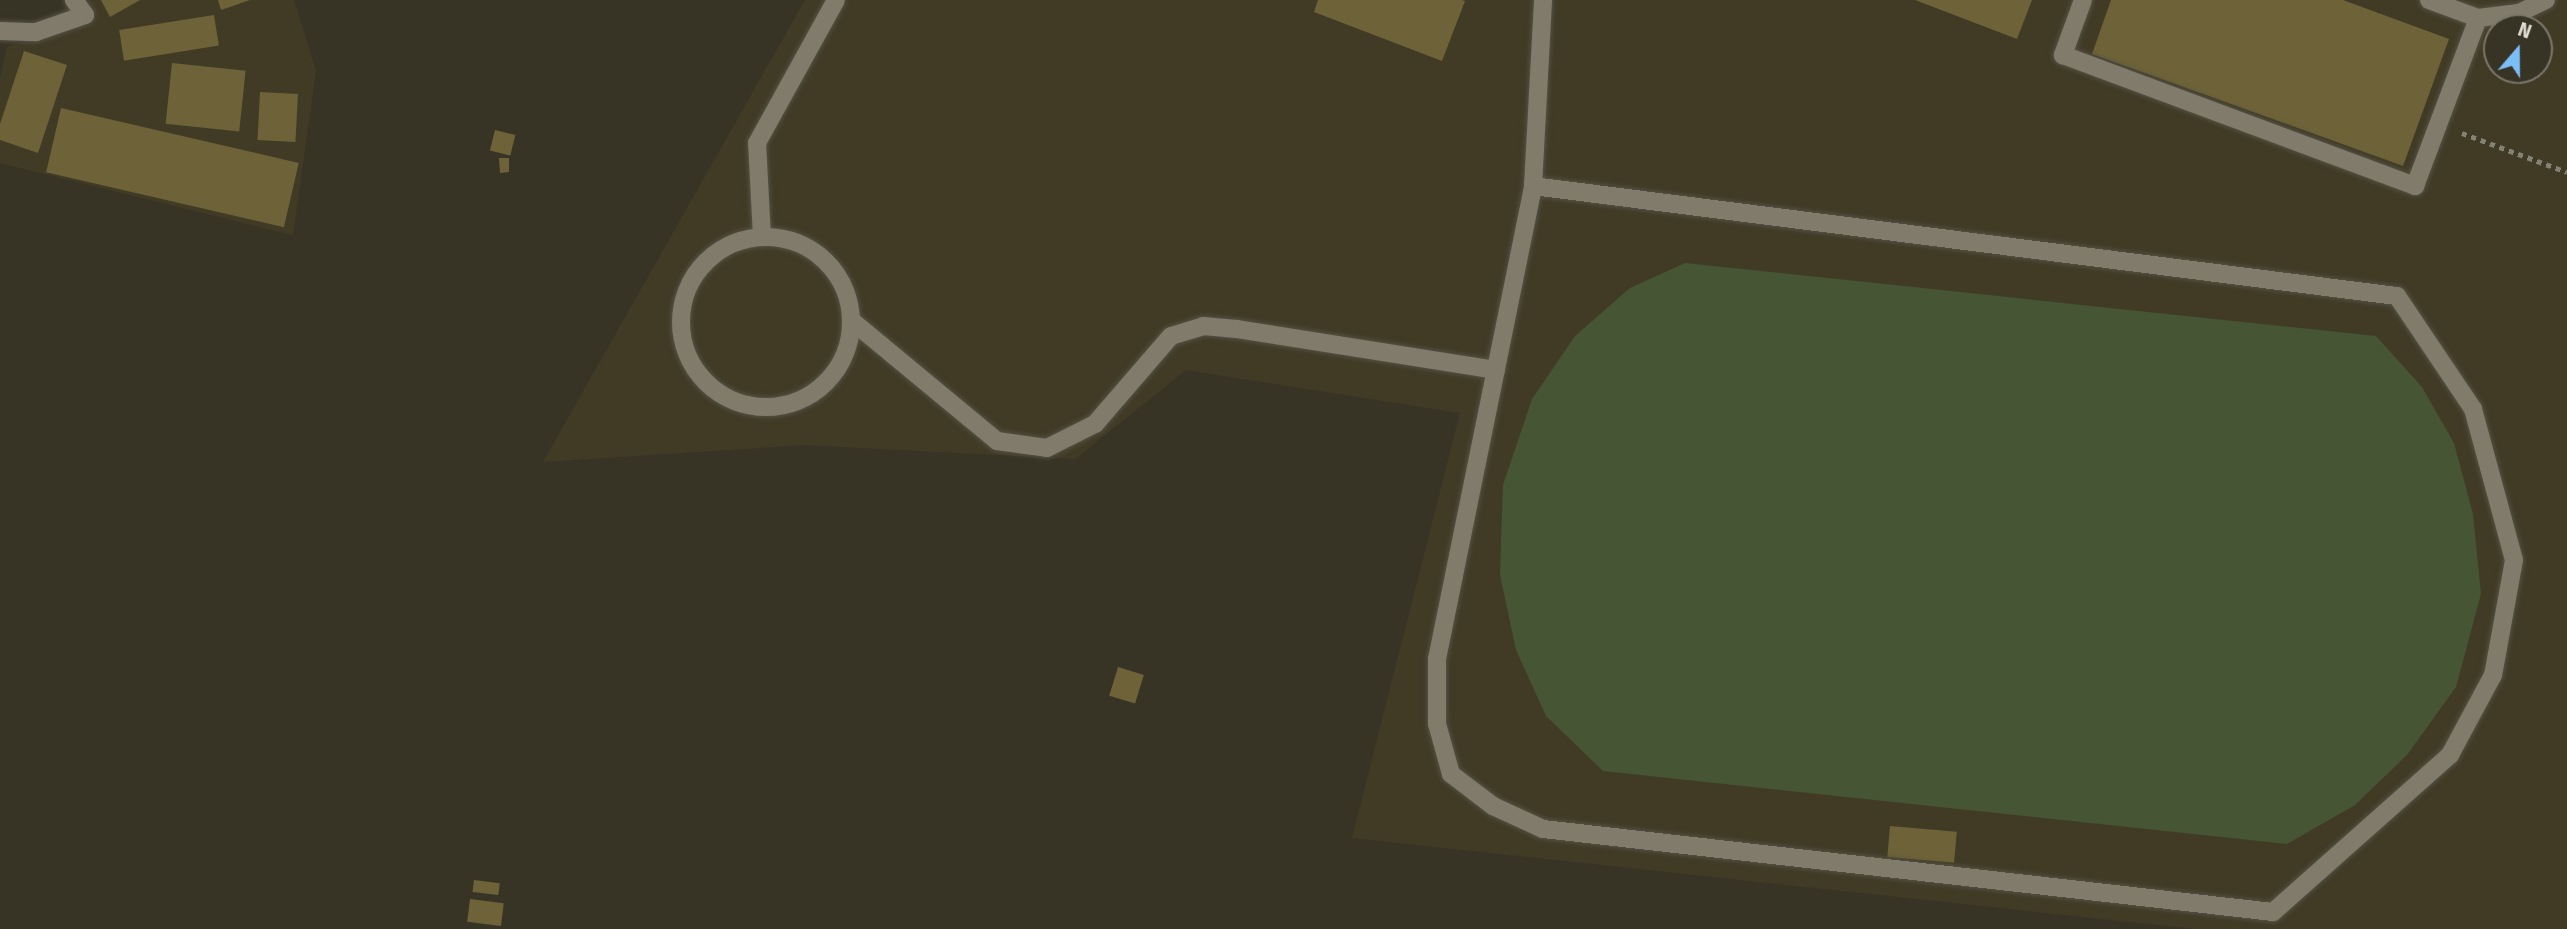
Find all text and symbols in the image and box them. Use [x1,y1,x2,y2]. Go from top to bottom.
north arrow [2483,14,2553,84]
text: N [2515,18,2535,44]

